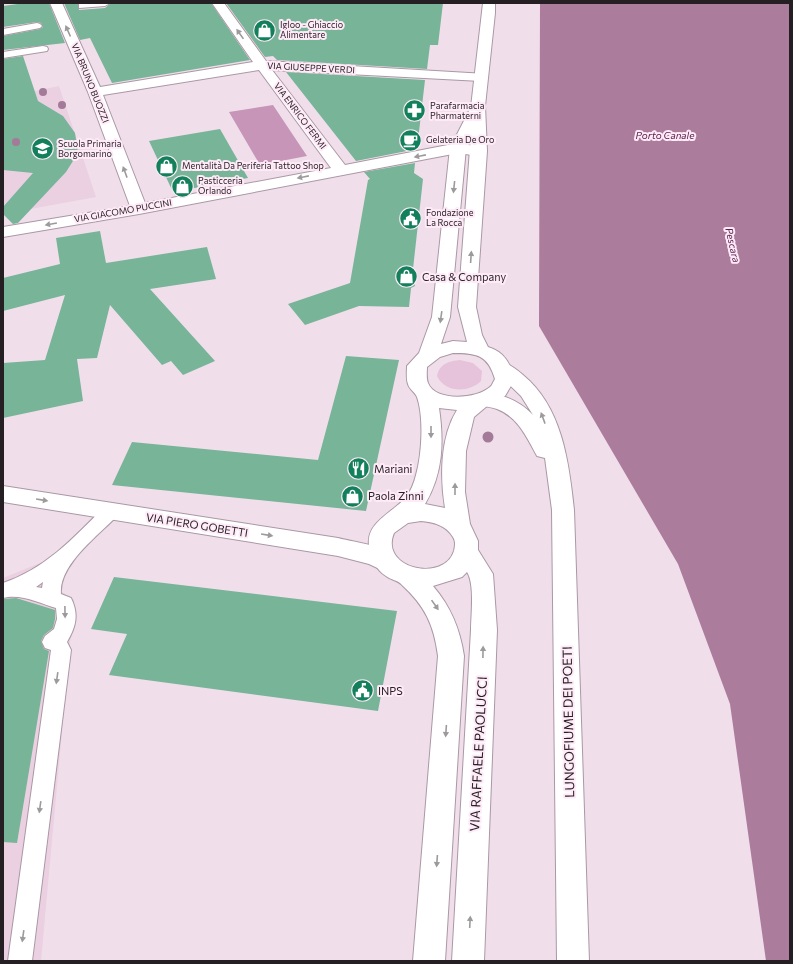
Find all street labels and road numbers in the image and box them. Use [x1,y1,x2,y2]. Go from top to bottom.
street label: VIA BRUNO BUOZZI [69,41,111,124]
street label: VIA GIUSEPPE VERDI [267,60,355,75]
street label: VIA ENRICO FERMI [272,80,329,151]
street label: VIA GIACOMO PUCCINI [73,197,173,225]
street label: VIA PIERO GOBETTI [145,510,249,539]
street label: LUNGOFIUME DEI POETI [559,646,577,798]
street label: VIA RAFFAELE PAOLUCCI [466,676,490,832]

